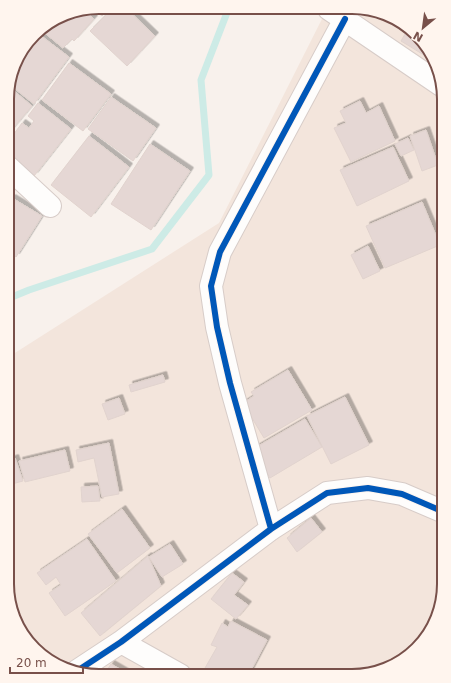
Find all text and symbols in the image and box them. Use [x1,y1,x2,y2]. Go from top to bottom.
north arrow [403,8,443,48]
text: N [411,28,426,44]
scale bar [10,649,83,675]
text: 20 m [16,656,47,670]

